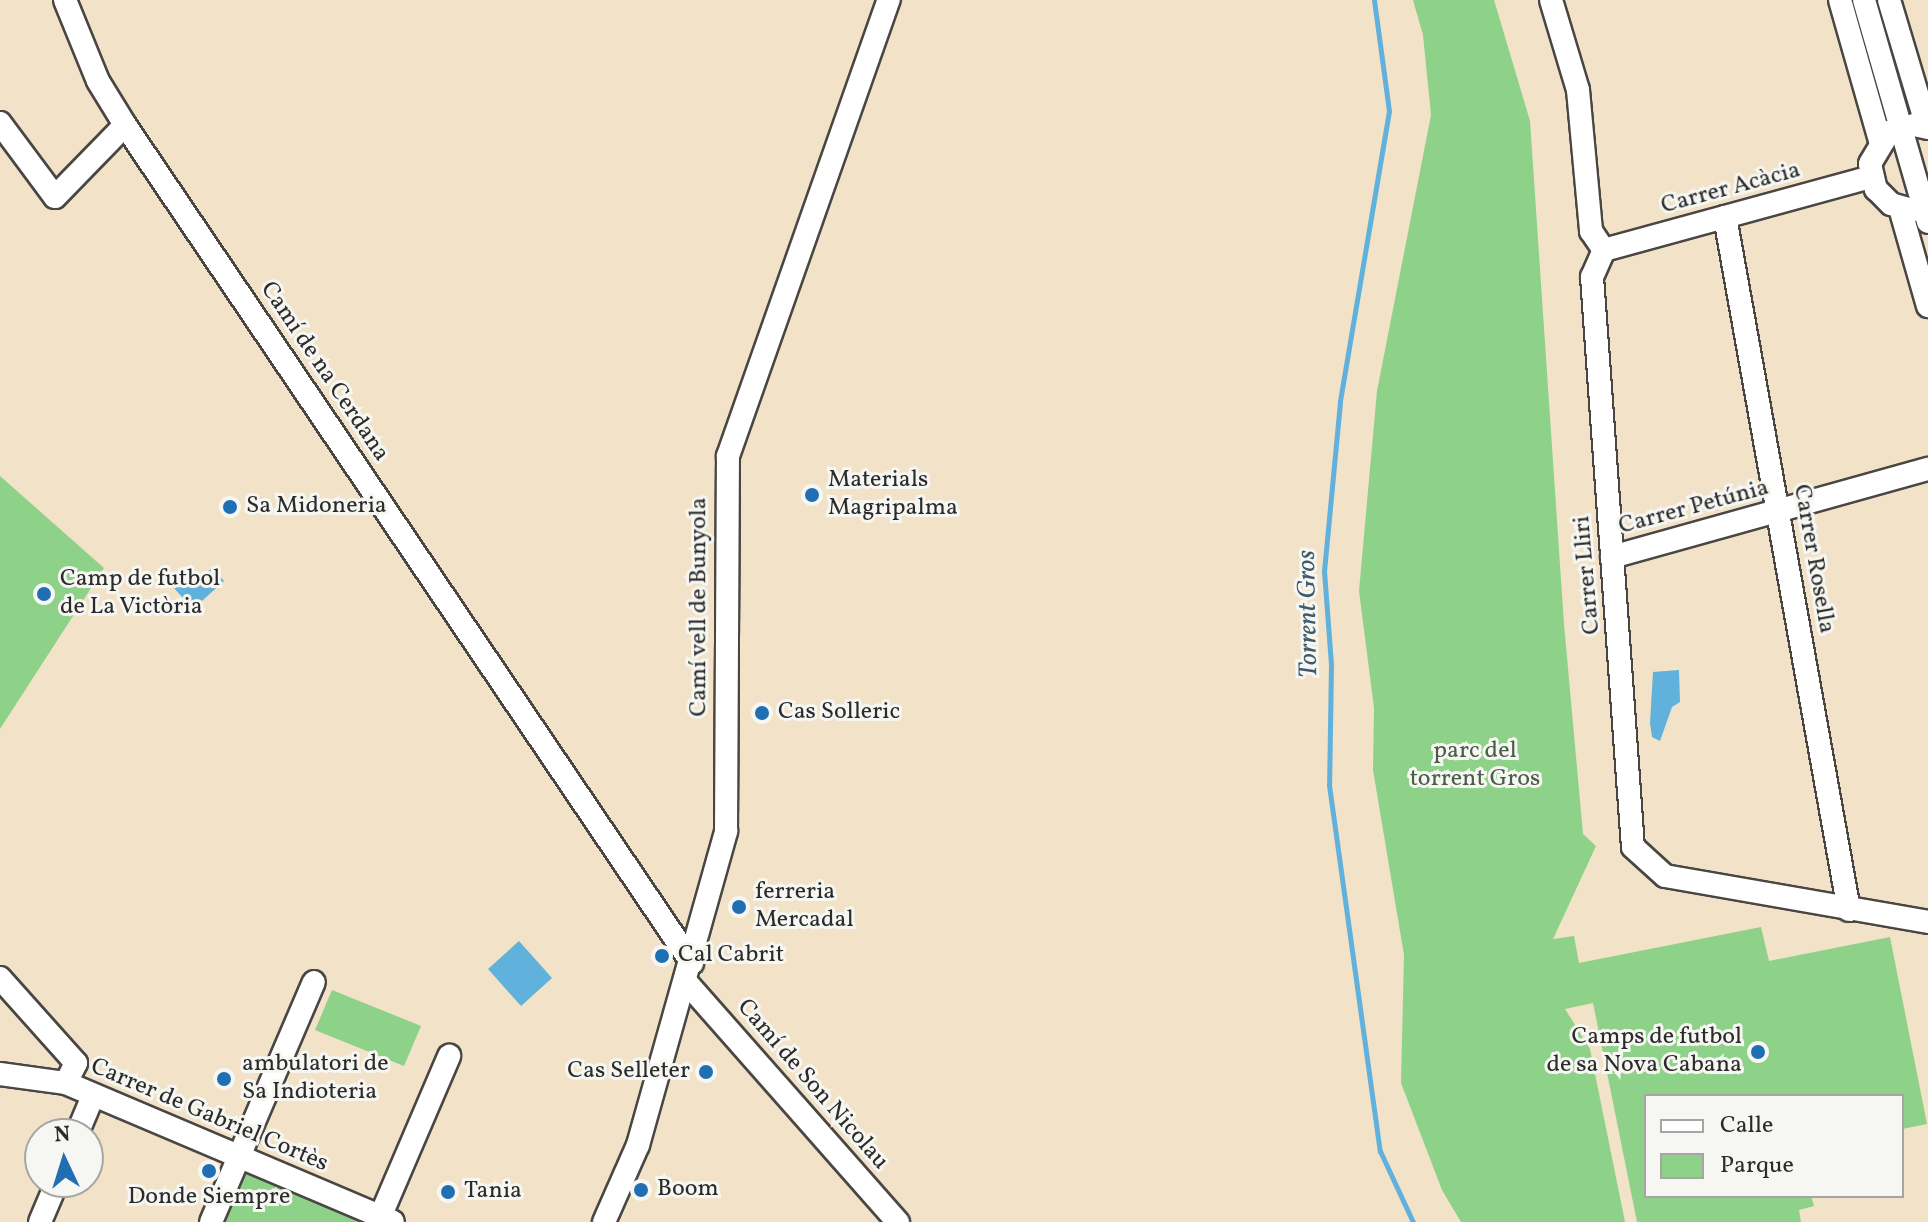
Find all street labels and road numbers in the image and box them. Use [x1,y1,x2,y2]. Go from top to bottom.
street label: Carrer Acàcia [1658,157,1804,221]
street label: Camí de na Cerdana [253,277,395,467]
street label: Carrer Petúnia [1616,474,1772,542]
street label: Carrer Rosella [1786,482,1840,636]
street label: Camí vell de Bunyola [686,497,714,717]
street label: Carrer Lliri [1568,514,1608,636]
street label: Camí de Son Nicolau [730,994,894,1176]
street label: Carrer de Gabriel Cortès [86,1053,332,1179]

